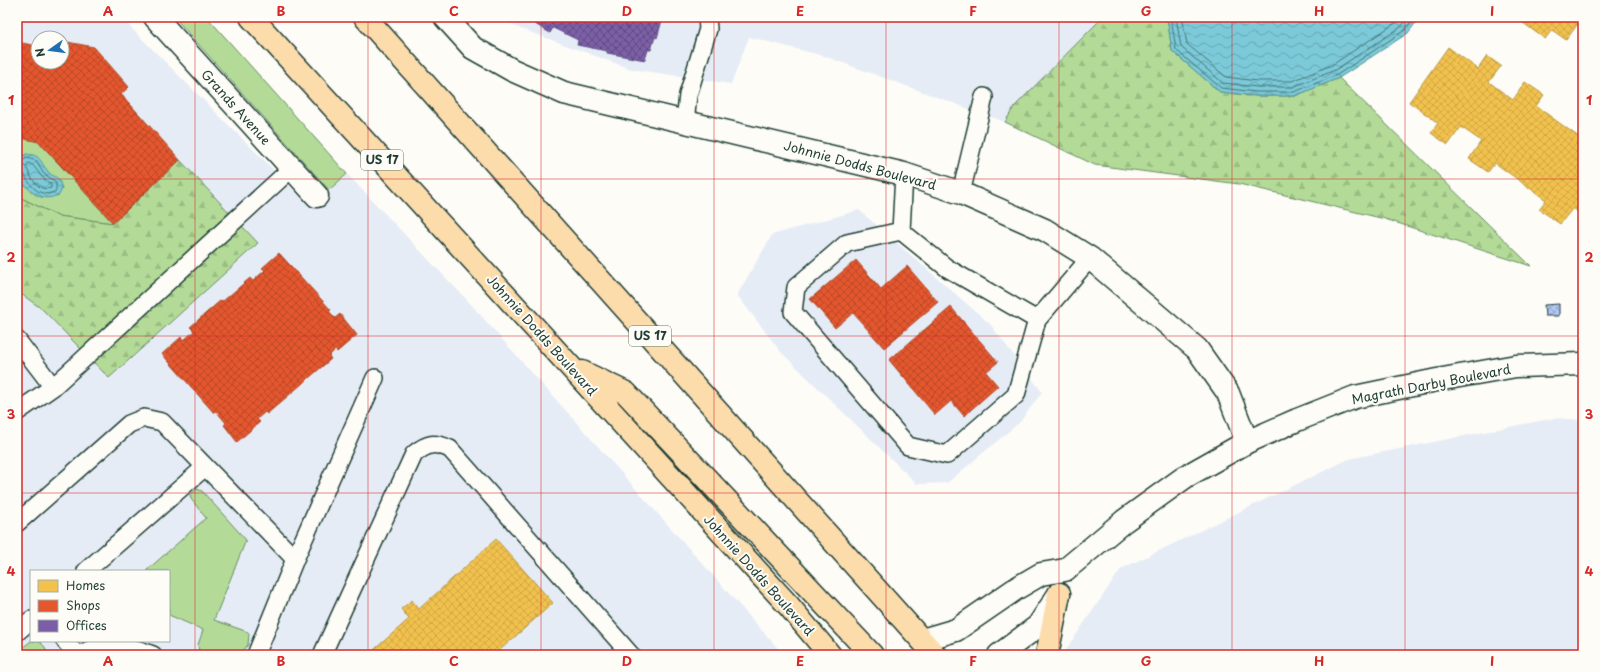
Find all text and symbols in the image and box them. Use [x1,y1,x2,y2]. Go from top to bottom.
text: A [103,1,113,20]
text: B [277,1,286,20]
text: C [449,1,459,20]
text: D [622,1,632,20]
text: E [796,1,804,20]
text: F [969,1,977,20]
text: G [1141,1,1151,20]
text: H [1314,1,1324,20]
text: I [1490,1,1494,20]
north arrow [30,30,70,70]
text: N [30,46,49,59]
street label: Grands Avenue [197,65,275,149]
text: 1 [8,90,14,109]
text: 1 [1586,90,1592,109]
street label: Johnnie Dodds Boulevard [782,135,938,194]
road number: US 17 [361,150,403,170]
text: 2 [6,247,16,266]
text: 2 [1584,247,1594,266]
street label: Johnnie Dodds Boulevard [483,270,602,399]
road number: US 17 [629,326,671,346]
street label: Magrath Darby Boulevard [1350,359,1512,408]
text: 3 [7,404,16,423]
text: 3 [1585,404,1594,423]
street label: Johnnie Dodds Boulevard [700,510,819,639]
text: 4 [7,561,16,580]
text: 4 [1585,561,1594,580]
legend [30,570,170,642]
text: Homes [66,576,105,594]
text: Shops [66,596,101,614]
text: Offices [66,616,107,634]
text: A [103,651,113,670]
text: B [277,651,286,670]
text: C [449,651,459,670]
text: D [622,651,632,670]
text: E [796,651,804,670]
text: F [969,651,977,670]
text: G [1141,651,1151,670]
text: H [1314,651,1324,670]
text: I [1490,651,1494,670]

